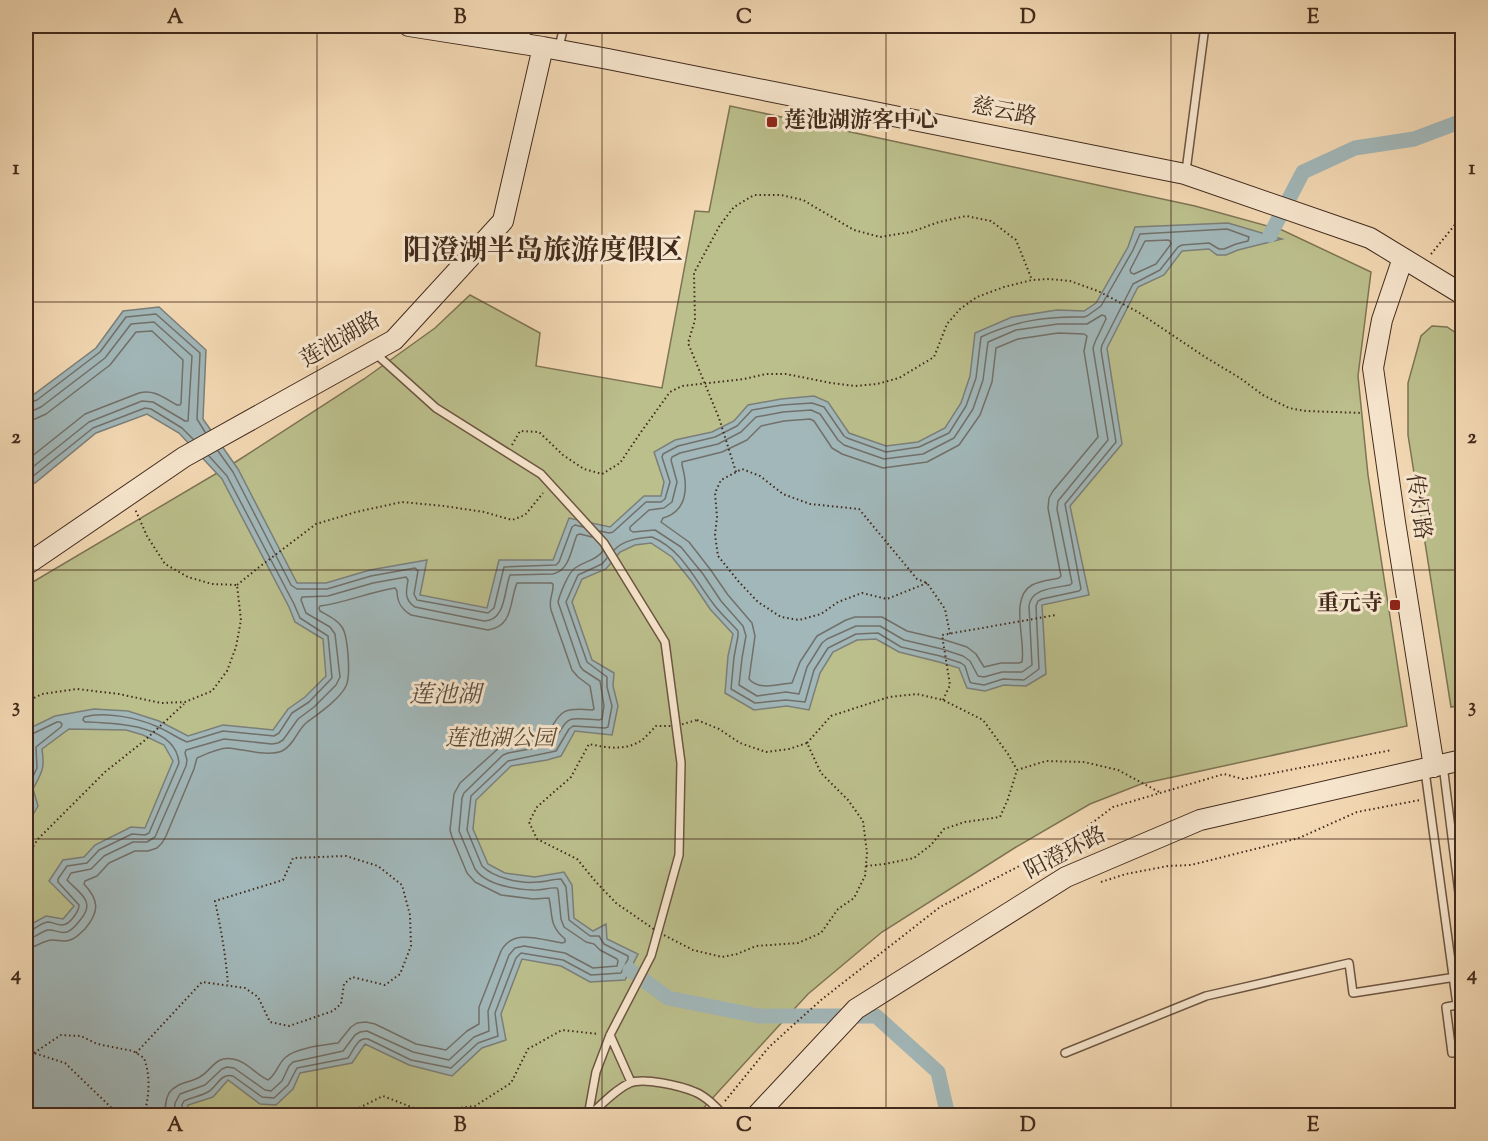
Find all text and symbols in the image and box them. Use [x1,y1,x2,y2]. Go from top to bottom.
text: A [167,4,184,33]
text: B [454,4,467,33]
text: C [736,4,752,33]
text: D [1020,4,1036,33]
text: E [1307,4,1320,33]
street label: 慈云路 [969,91,1039,135]
place label: 莲池湖游客中心 [784,106,938,138]
marker: 莲池湖游客中心 [765,115,779,129]
text: 1 [13,155,20,184]
text: 1 [1469,155,1476,184]
district label: 阳澄湖半岛旅游度假区 [403,232,683,272]
street label: 莲池湖路 [295,305,387,377]
text: 2 [11,424,21,453]
text: 2 [1467,424,1477,453]
street label: 传灯路 [1397,472,1437,542]
place label: 重元寺 [1317,589,1383,621]
marker: 重元寺 [1388,598,1402,612]
water label: 莲池湖 [409,679,485,713]
text: 3 [12,693,20,722]
text: 3 [1468,693,1476,722]
park label: 莲池湖公园 [445,724,558,756]
street label: 阳澄环路 [1020,820,1112,888]
text: 4 [10,961,21,990]
text: 4 [1466,961,1477,990]
text: A [167,1112,184,1141]
text: B [454,1112,467,1141]
text: C [736,1112,752,1141]
text: D [1020,1112,1036,1141]
text: E [1307,1112,1320,1141]

